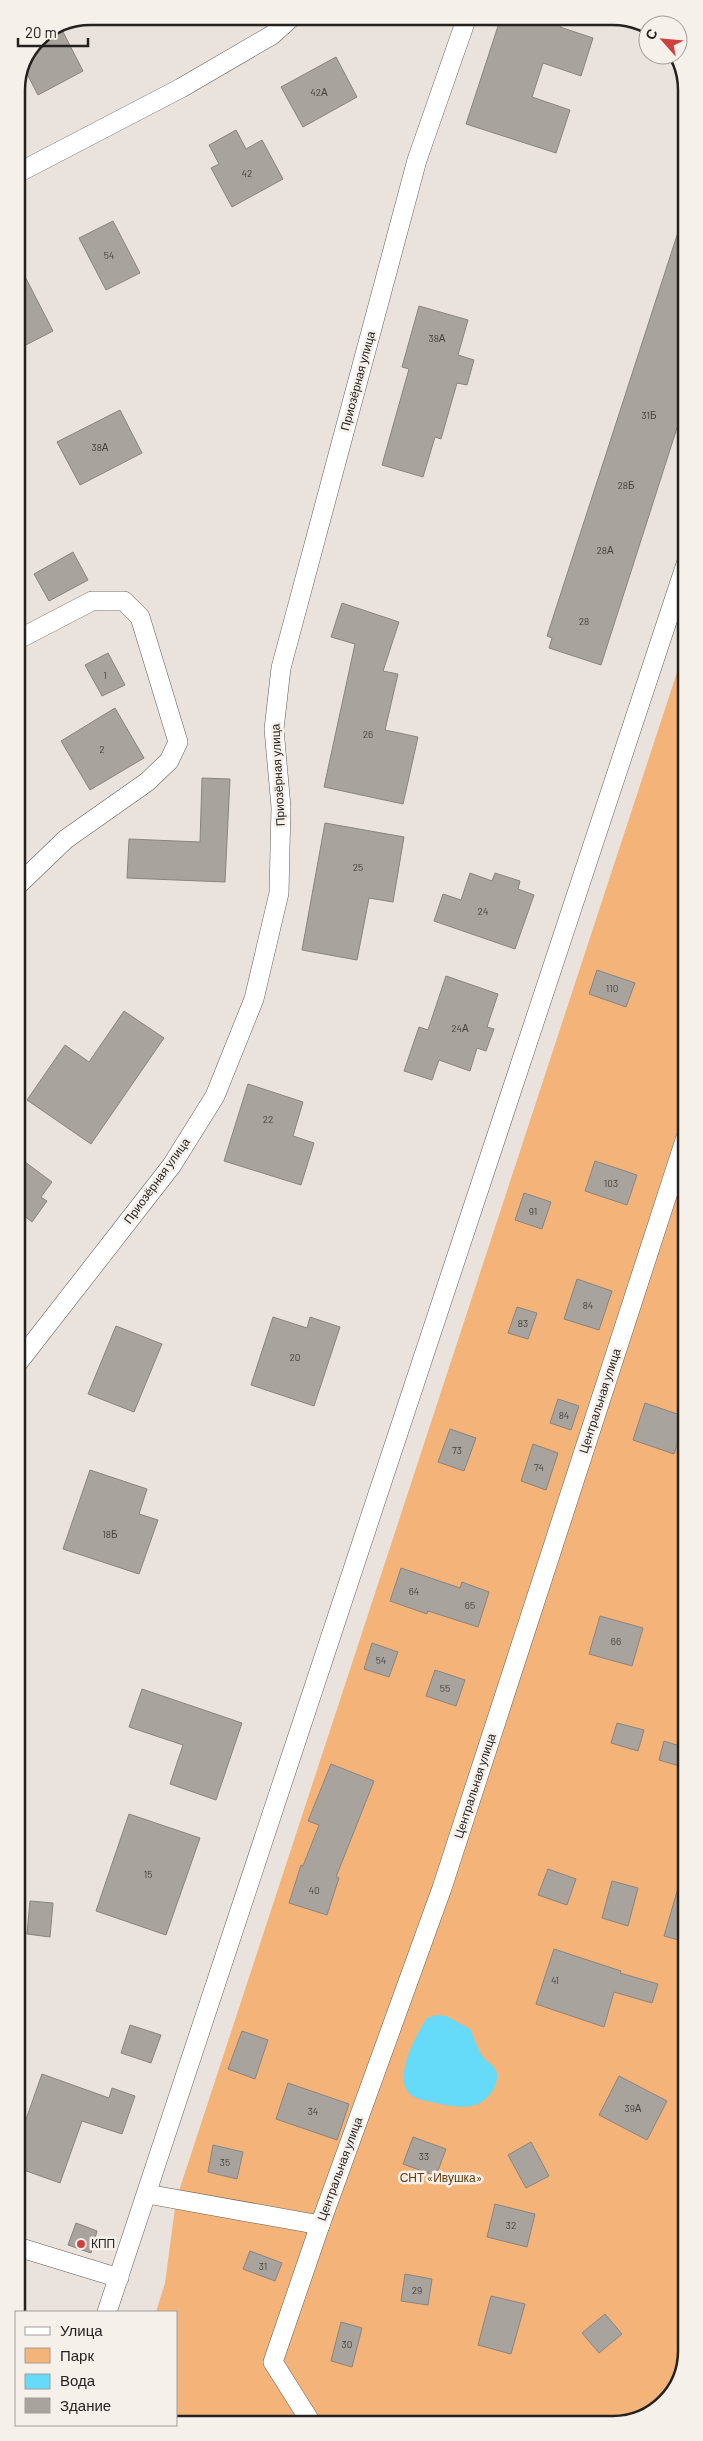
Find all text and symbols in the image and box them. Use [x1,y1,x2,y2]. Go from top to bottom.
scale bar [18,15,88,47]
north arrow [638,15,688,65]
text: 20 m [25,23,57,41]
text: С [641,26,661,42]
house number: 42А [310,86,328,98]
house number: 42 [242,167,252,179]
house number: 54 [104,249,114,261]
street label: Приозёрная улица [337,329,378,432]
house number: 38А [428,332,446,344]
house number: 31Б [641,409,657,421]
house number: 38А [91,441,109,453]
house number: 28Б [617,479,635,491]
house number: 28А [596,544,614,556]
house number: 28 [579,615,589,627]
house number: 1 [103,669,107,681]
street label: Приозёрная улица [267,723,288,827]
house number: 26 [363,728,373,740]
house number: 2 [99,743,105,755]
house number: 25 [353,861,363,873]
house number: 24 [478,905,488,917]
house number: 110 [606,982,618,994]
house number: 24А [451,1022,469,1034]
house number: 22 [263,1113,273,1125]
street label: Приозёрная улица [120,1135,193,1227]
house number: 103 [604,1177,618,1189]
house number: 91 [529,1205,537,1217]
house number: 84 [583,1299,593,1311]
house number: 83 [518,1317,528,1329]
street label: Центральная улица [575,1346,624,1455]
house number: 20 [289,1351,301,1363]
house number: 84 [559,1409,569,1421]
house number: 73 [452,1444,462,1456]
house number: 74 [534,1461,544,1473]
house number: 18Б [102,1528,118,1540]
house number: 64 [409,1585,419,1597]
house number: 65 [465,1599,475,1611]
house number: 66 [611,1635,621,1647]
house number: 54 [376,1654,386,1666]
house number: 55 [440,1682,450,1694]
street label: Центральная улица [450,1731,499,1840]
house number: 15 [144,1868,152,1880]
house number: 40 [308,1884,320,1896]
house number: 41 [551,1974,559,1986]
house number: 39А [624,2102,642,2114]
house number: 34 [308,2105,318,2117]
street label: Центральная улица [314,2115,365,2223]
house number: 33 [419,2150,429,2162]
house number: 35 [220,2156,230,2168]
park label: СНТ «Ивушка» [400,2170,482,2185]
house number: 32 [506,2219,516,2231]
place label: КПП [91,2236,115,2250]
marker: КПП [75,2238,87,2250]
house number: 31 [259,2260,267,2272]
house number: 29 [412,2284,422,2296]
legend [15,2311,178,2426]
text: Улица [60,2321,103,2339]
house number: 30 [342,2338,352,2350]
text: Парк [60,2346,94,2364]
text: Вода [60,2371,96,2389]
text: Здание [60,2396,111,2414]

